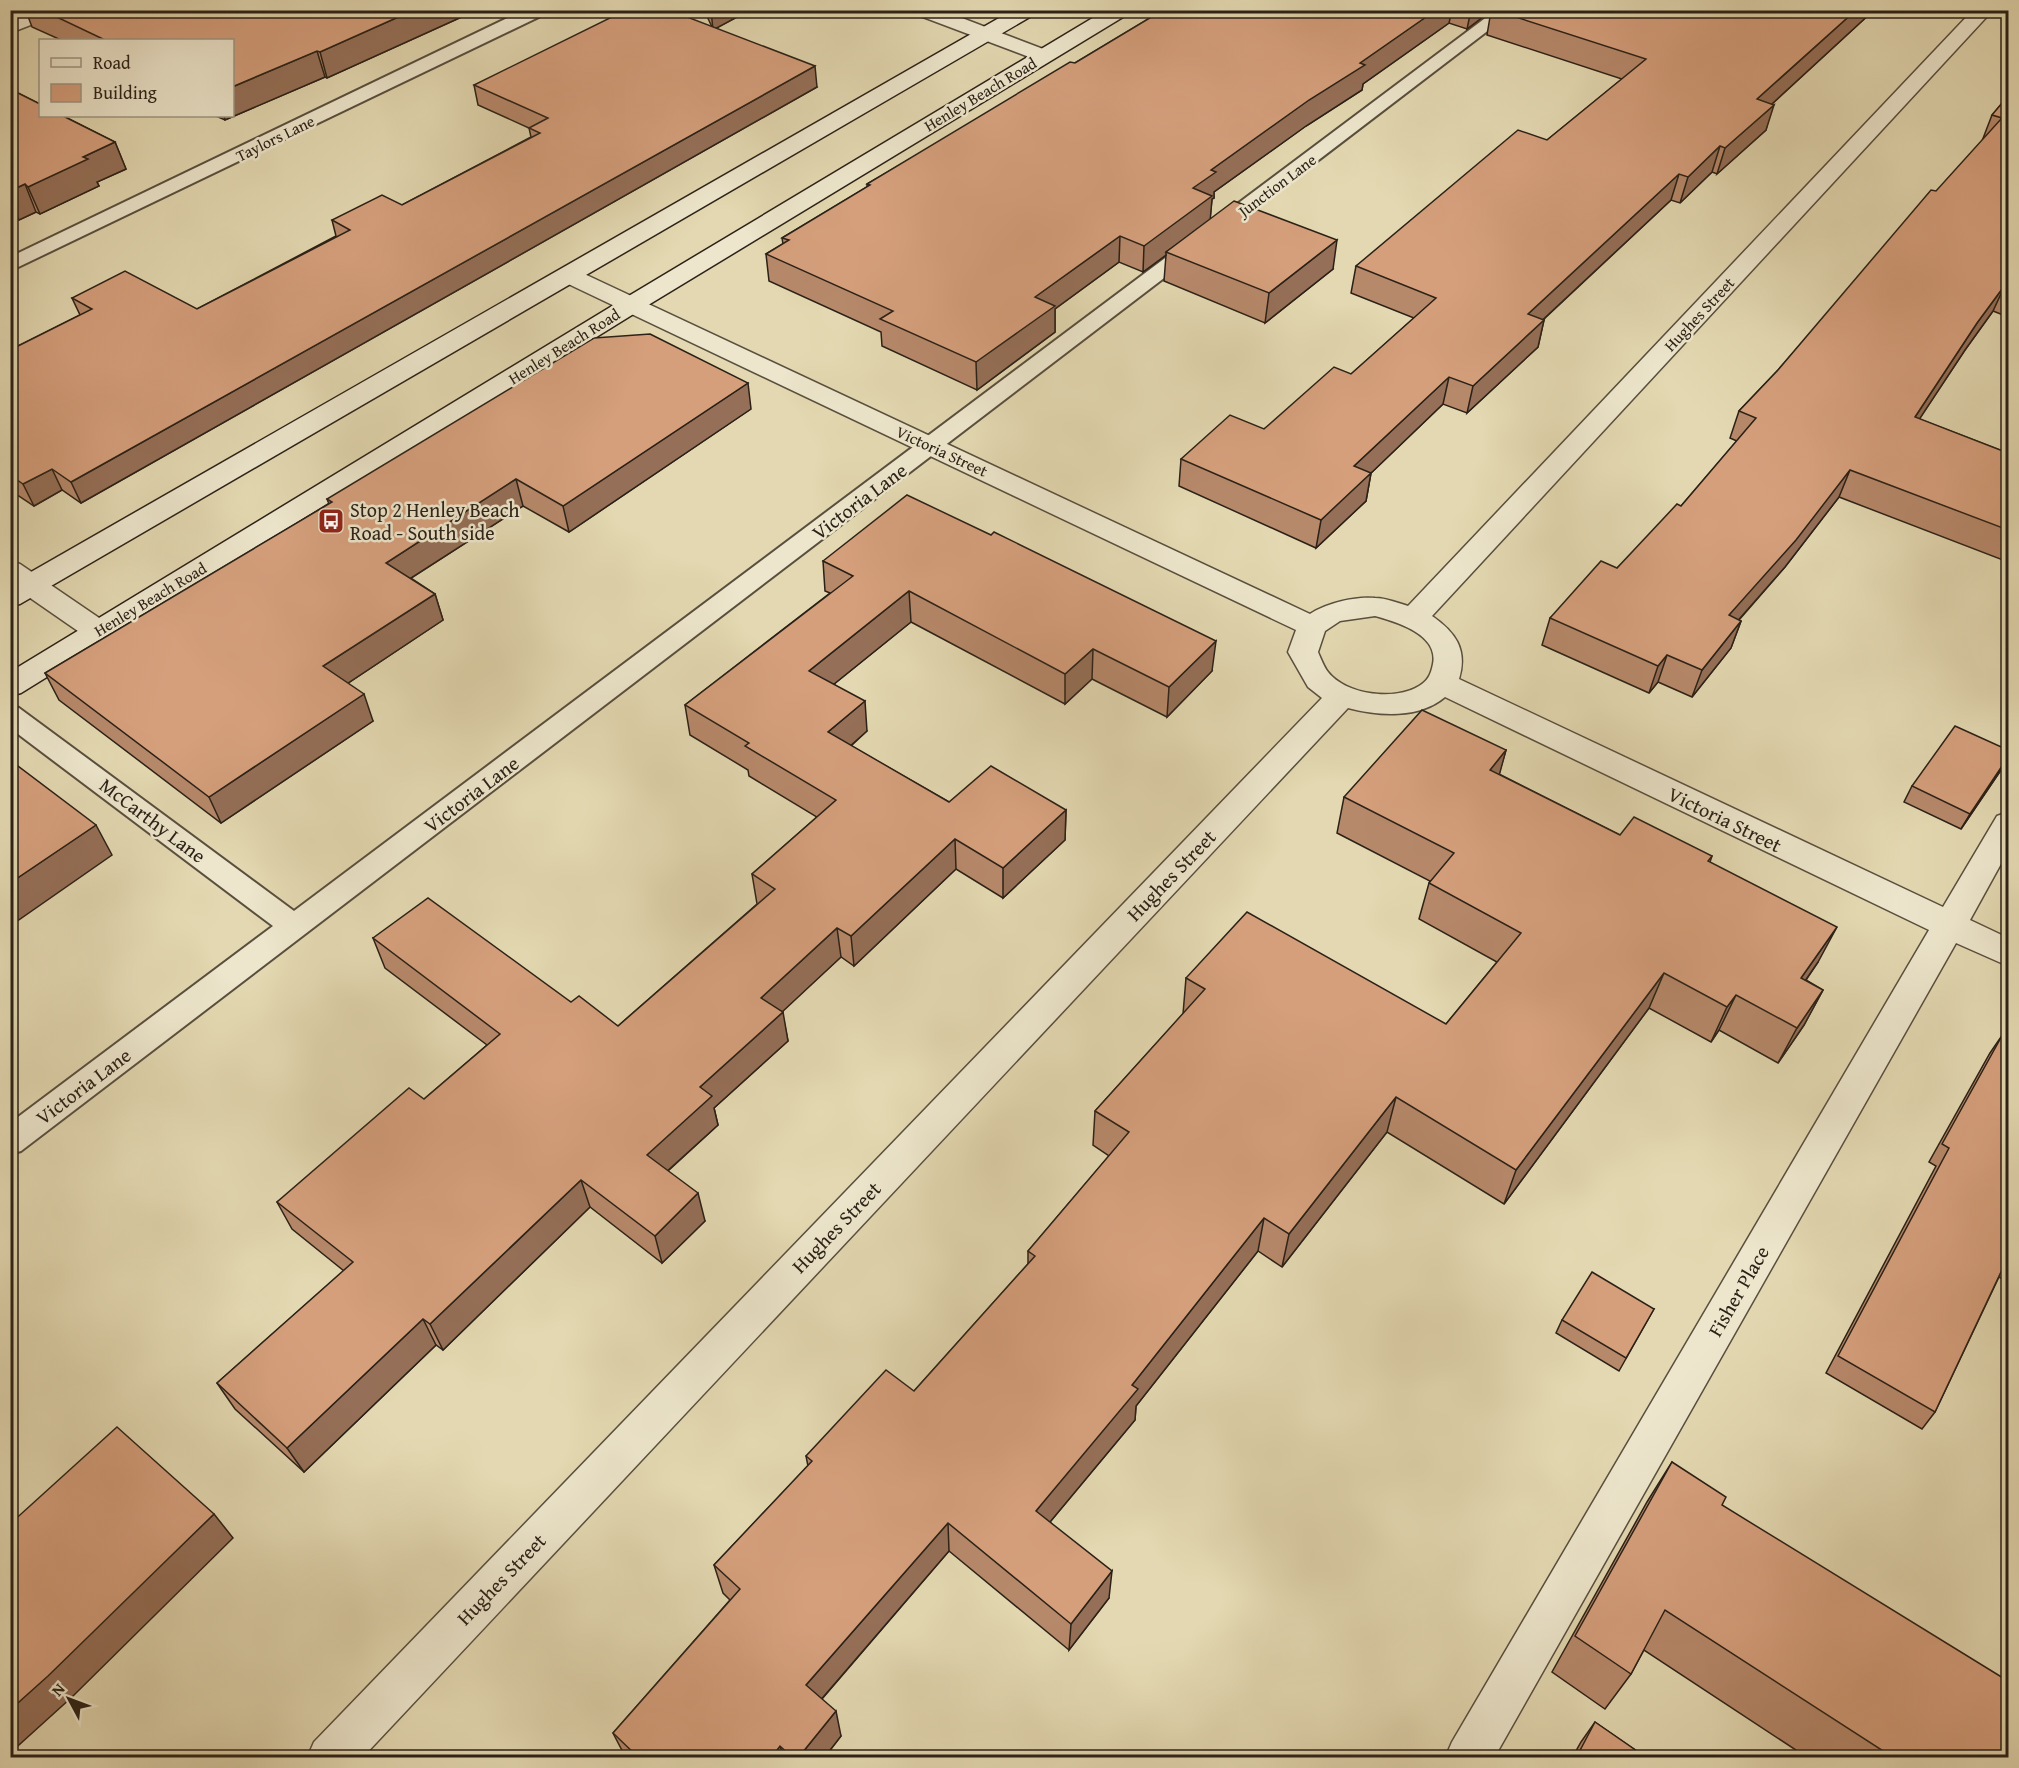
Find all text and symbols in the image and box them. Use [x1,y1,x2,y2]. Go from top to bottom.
legend [39,39,234,117]
text: Road [93,49,131,76]
street label: Henley Beach Road [919,51,1041,137]
text: Building [93,79,157,106]
street label: Taylors Lane [232,109,318,167]
street label: Junction Lane [1231,148,1321,224]
street label: Hughes Street [1658,271,1740,357]
street label: Henley Beach Road [504,302,625,390]
street label: Victoria Street [892,419,992,483]
street label: Victoria Lane [805,456,913,546]
place label: Stop 2 Henley Beach Road - South side [350,495,519,547]
bus stop icon: Stop 2 Henley Beach Road - South side [316,506,346,536]
street label: Henley Beach Road [89,556,211,642]
street label: Victoria Lane [417,749,525,839]
street label: McCarthy Lane [94,770,212,870]
street label: Victoria Street [1663,779,1787,859]
street label: Hughes Street [1120,823,1222,927]
street label: Victoria Lane [29,1041,137,1131]
street label: Hughes Street [785,1175,887,1279]
street label: Fisher Place [1700,1240,1776,1342]
street label: Hughes Street [450,1527,552,1631]
north arrow [39,1669,99,1729]
text: N [45,1677,70,1701]

